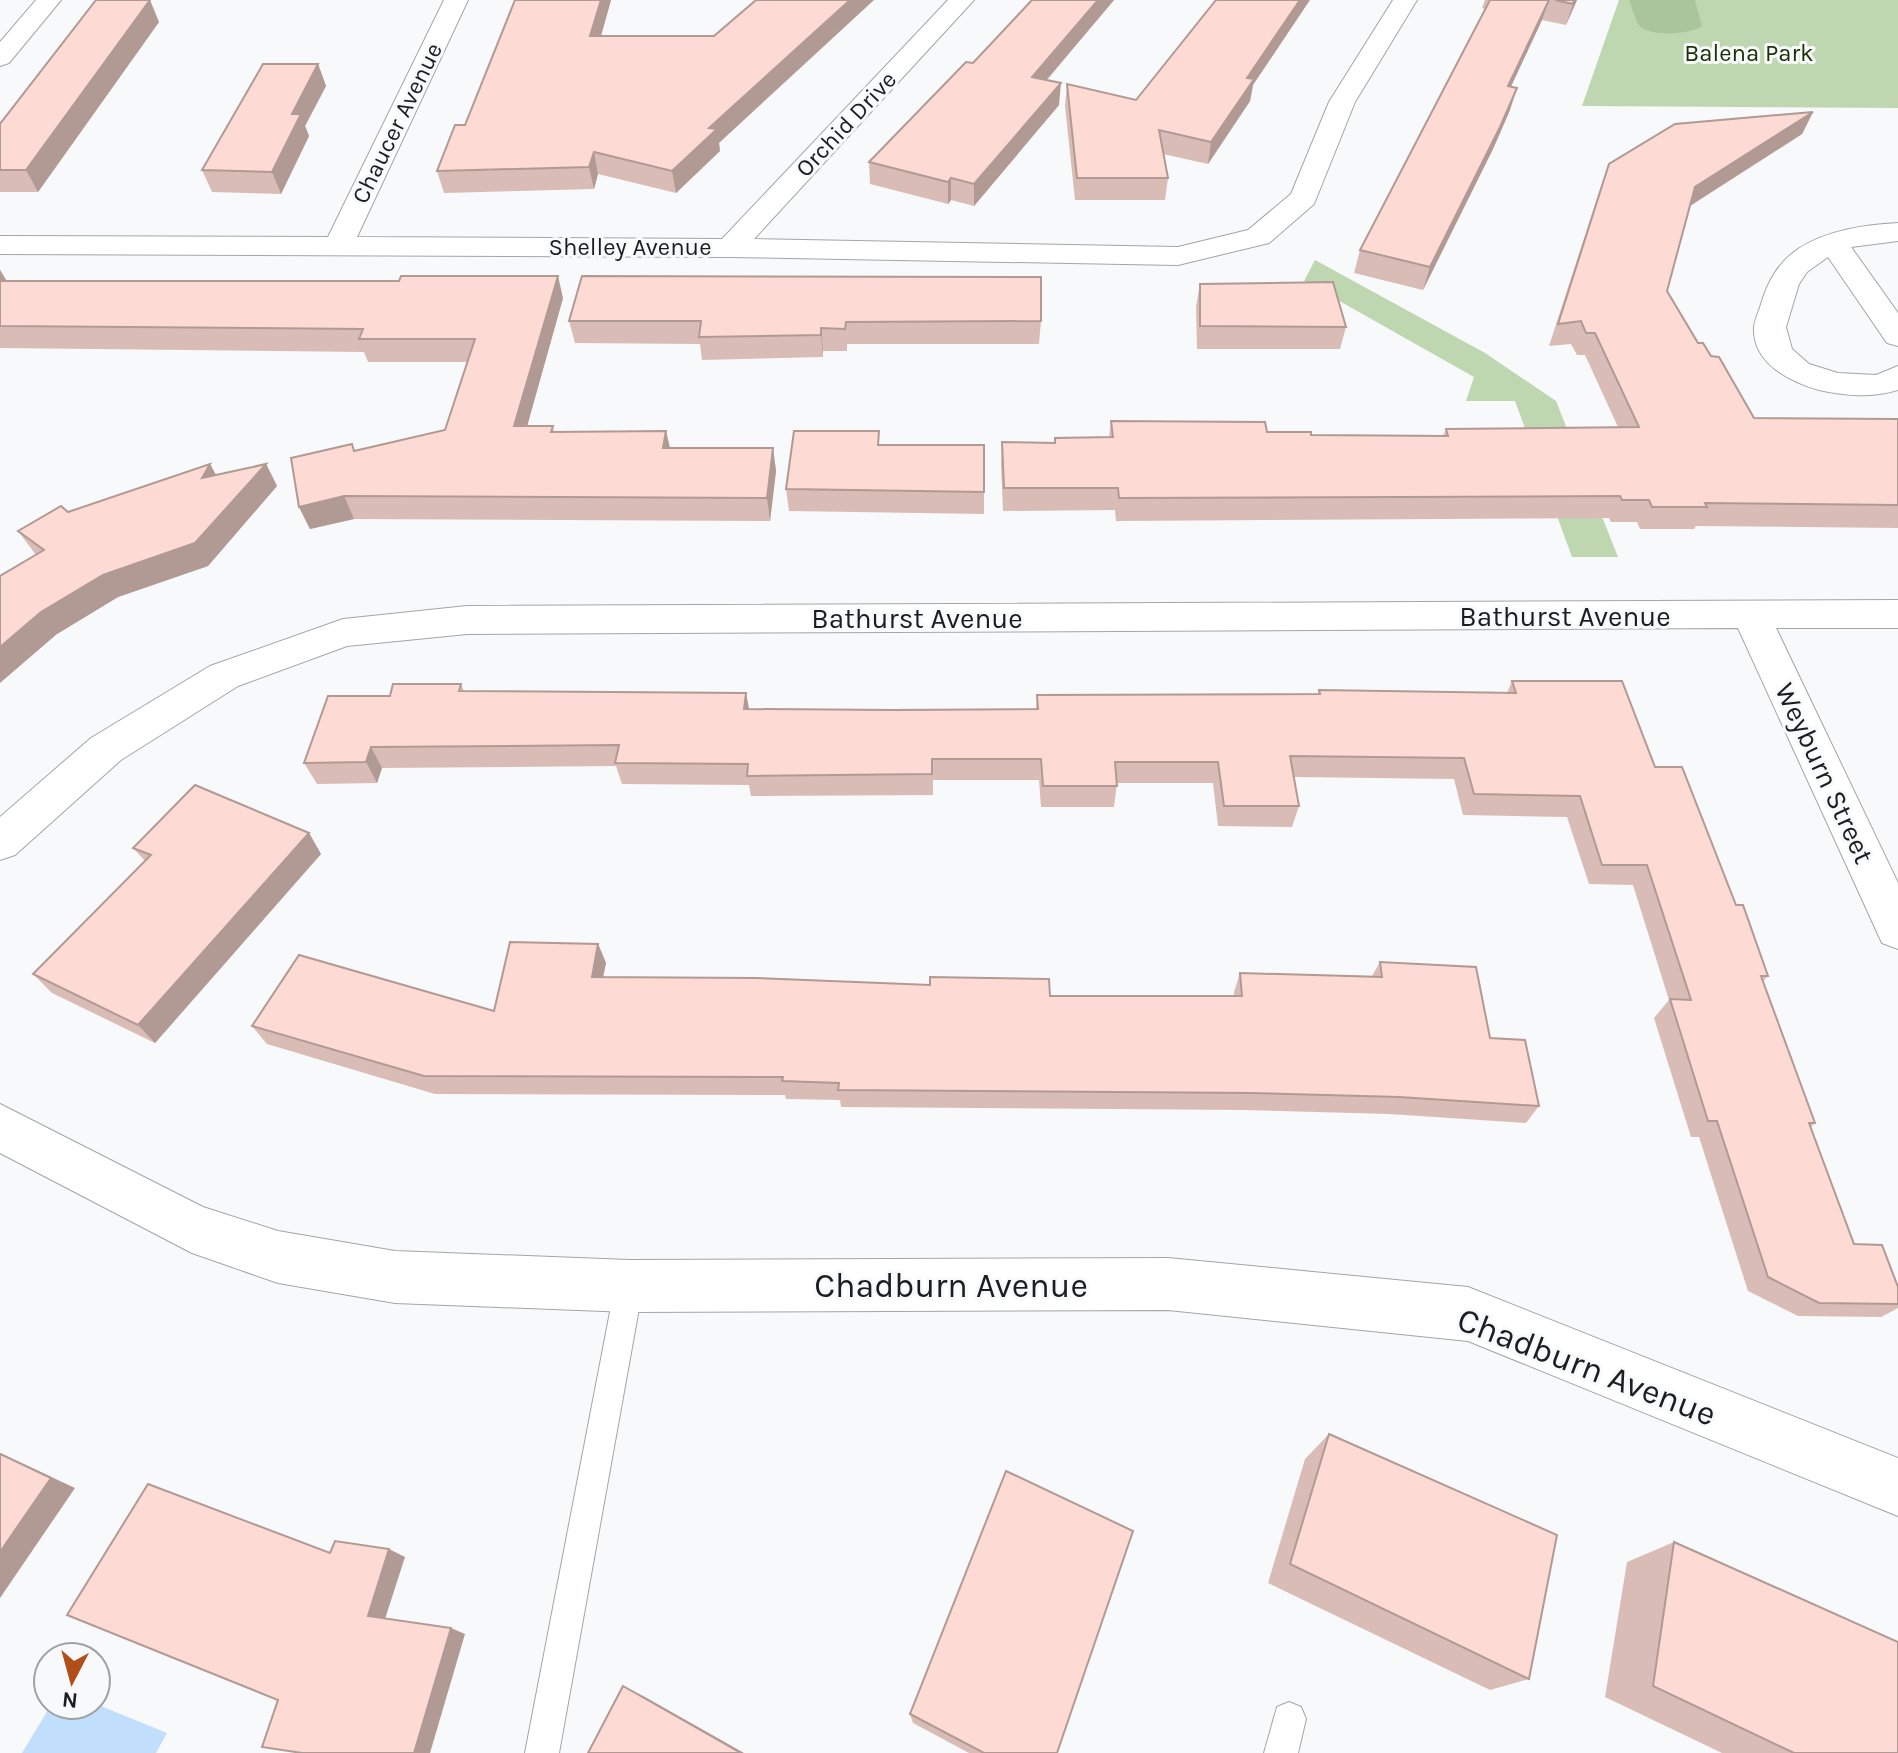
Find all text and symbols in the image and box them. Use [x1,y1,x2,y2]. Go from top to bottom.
street label: Chaucer Avenue [346,38,448,208]
park label: Balena Park [1684,39,1814,67]
street label: Orchid Drive [790,65,902,183]
street label: Shelley Avenue [549,233,711,261]
street label: Bathurst Avenue [1459,600,1671,633]
street label: Bathurst Avenue [811,602,1023,635]
street label: Weyburn Street [1768,678,1881,869]
street label: Chadburn Avenue [814,1266,1088,1306]
street label: Chadburn Avenue [1452,1299,1722,1435]
north arrow [32,1641,112,1721]
text: N [61,1686,79,1714]

